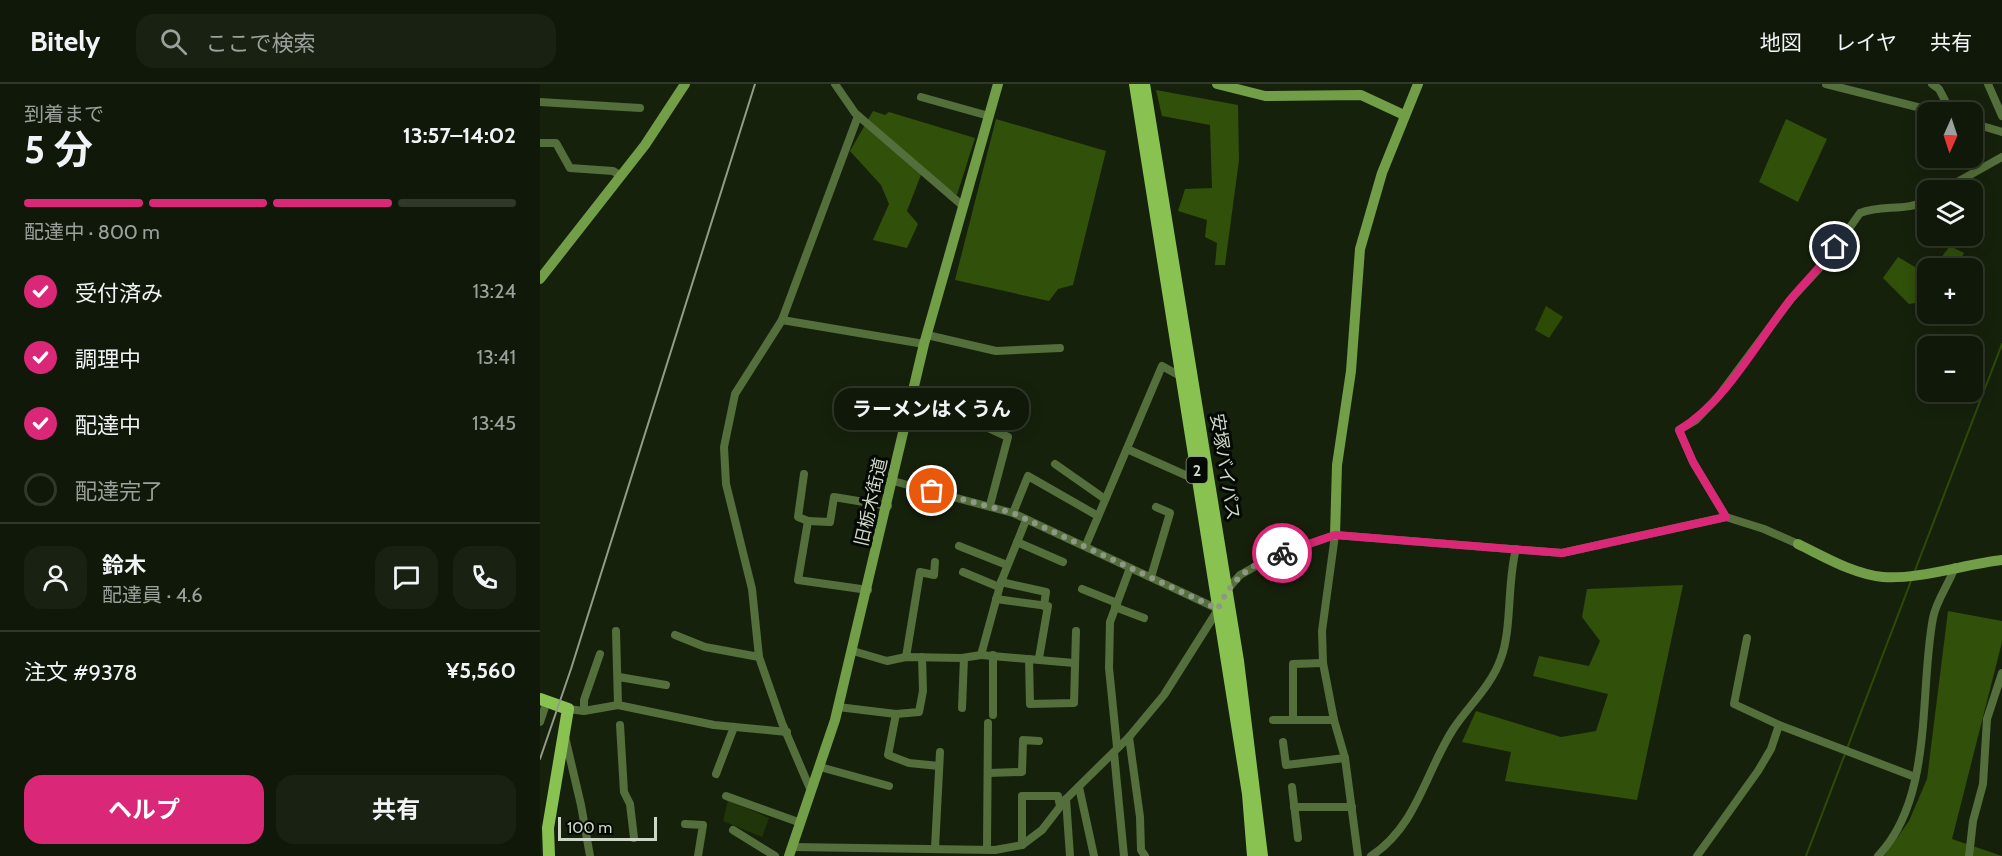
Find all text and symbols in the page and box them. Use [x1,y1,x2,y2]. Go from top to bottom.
search box [136,14,556,68]
text: Bitely [30,24,100,58]
icon: search [157,25,190,58]
text: ここで検索 [205,30,315,57]
text: 地図 [1760,30,1802,55]
text: レイヤ [1835,30,1897,55]
text: 共有 [1930,30,1972,55]
text: 到着まで [24,102,104,126]
north arrow [1917,102,1983,168]
map controls [1917,102,1983,402]
text: 13:57–14:02 [403,122,516,149]
text: 5 分 [24,125,93,173]
button: layers [1917,180,1983,246]
text: 配達中 · 800 m [24,220,160,244]
pin [1809,221,1860,272]
icon: home [1818,230,1851,263]
button: + [1917,258,1983,324]
icon: check [24,275,57,308]
text: 13:24 [472,279,516,303]
text: 受付済み [75,280,163,307]
button: − [1917,336,1983,402]
icon: check [24,341,57,374]
text: 13:41 [476,345,516,369]
text: 調理中 [75,346,141,373]
callout: ラーメンはくうん [834,389,1030,431]
text: ラーメンはくうん [852,397,1011,421]
icon: check [24,407,57,440]
text: 13:45 [472,411,516,435]
text: 配達中 [75,412,141,439]
street label: 安塚バイパス [1206,412,1244,522]
street label: 旧栃木街道 [850,456,892,548]
road number: 2 [1186,457,1208,483]
pin [906,465,957,516]
icon: bag [915,474,948,507]
text: 配達完了 [75,478,163,505]
courier [1252,523,1312,583]
icon: bike [1266,537,1299,570]
button: person [24,546,87,609]
button: chat [375,546,438,609]
button: phone [453,546,516,609]
text: 鈴木 [102,552,146,579]
text: 配達員 · 4.6 [102,583,203,607]
text: ¥5,560 [446,657,516,684]
text: 注文 #9378 [24,659,137,686]
button: ヘルプ [24,775,264,844]
button: 共有 [276,775,516,844]
scale bar [558,814,657,842]
text: 100 m [567,818,612,837]

